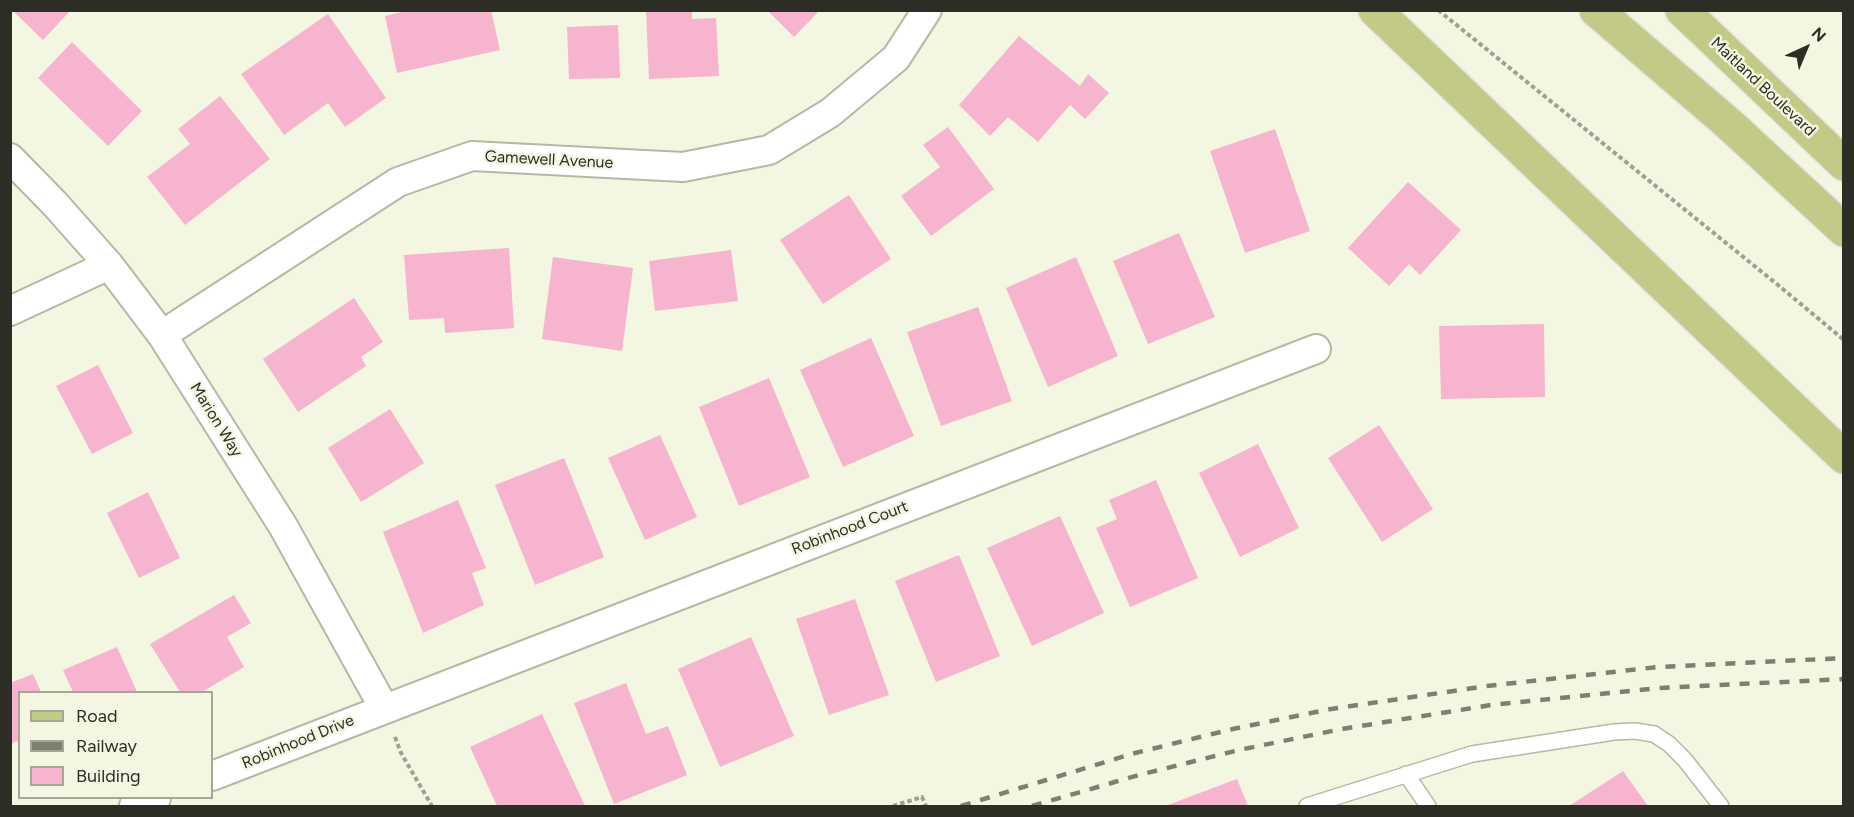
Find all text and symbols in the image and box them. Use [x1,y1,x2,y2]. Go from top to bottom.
north arrow [1776,18,1836,78]
text: N [1808,24,1830,46]
street label: Maitland Boulevard [1707,33,1819,141]
street label: Gamewell Avenue [484,147,614,173]
street label: Marion Way [186,379,246,461]
street label: Robinhood Court [789,497,911,559]
legend [18,691,213,799]
text: Road [76,705,117,727]
street label: Robinhood Drive [239,711,357,773]
text: Railway [76,735,137,757]
text: Building [76,765,141,787]

